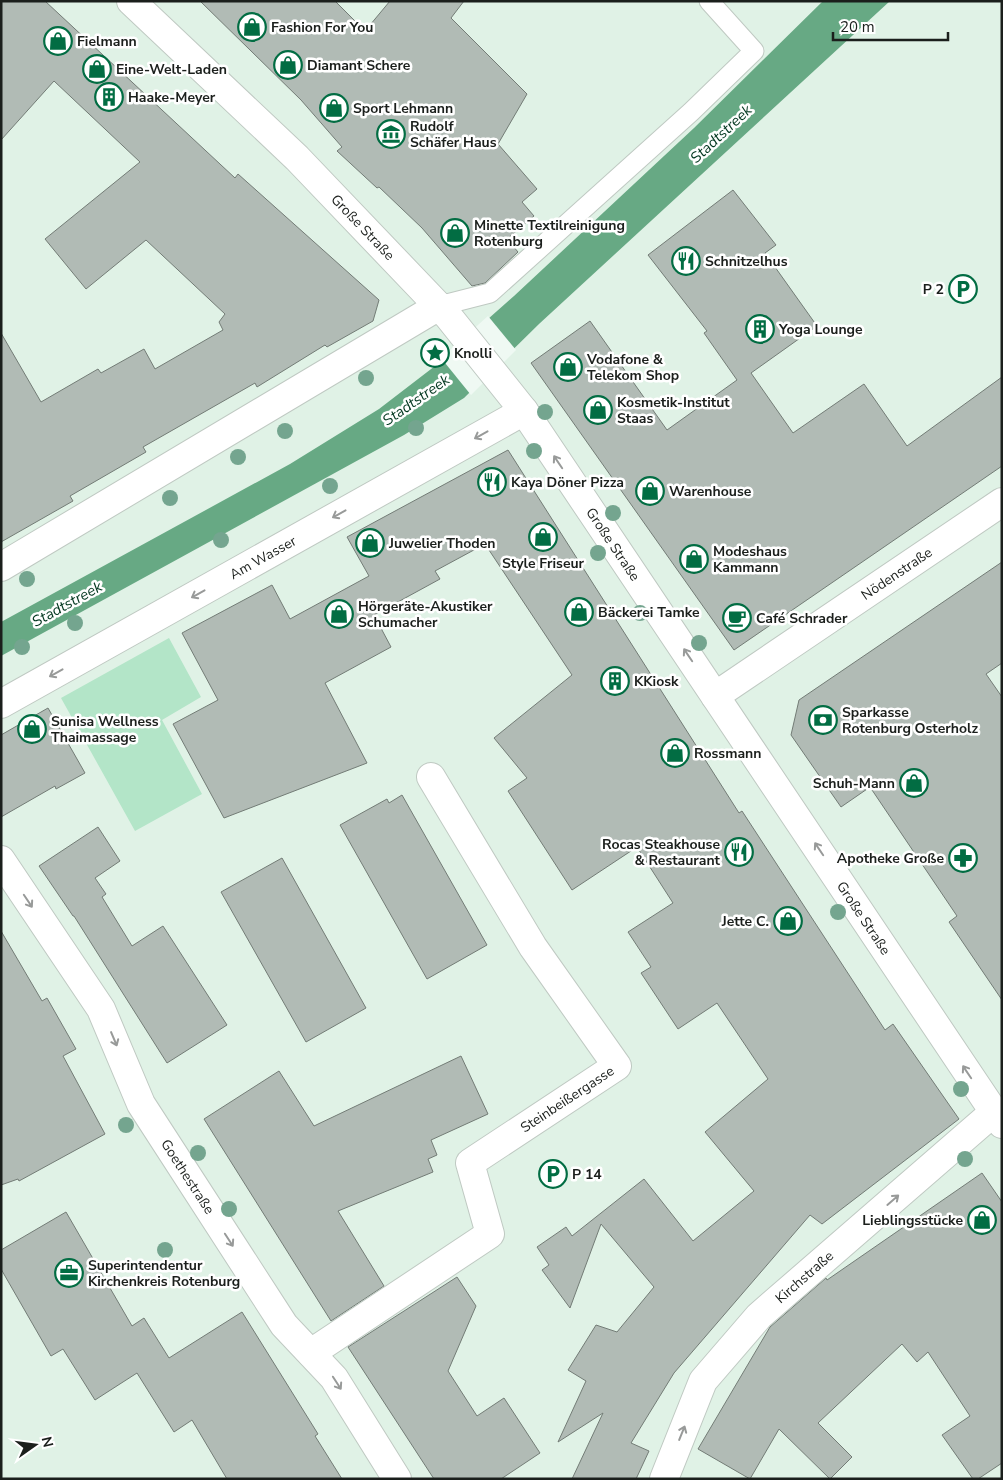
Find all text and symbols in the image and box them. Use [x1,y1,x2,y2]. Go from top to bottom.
scale bar [833,10,948,42]
shop icon: Fashion For You [237,12,267,42]
text: 20 m [840,17,875,37]
place label: Fashion For You [271,18,373,37]
shop icon: Fielmann [43,26,73,56]
place label: Fielmann [77,32,137,51]
shop icon: Diamant Schere [273,50,303,80]
shop icon: Eine-Welt-Laden [82,54,112,84]
place label: Diamant Schere [307,56,411,75]
place label: Eine-Welt-Laden [116,60,227,79]
building icon: Haake-Meyer [94,82,124,112]
place label: Haake-Meyer [128,88,216,107]
shop icon: Sport Lehmann [319,93,349,123]
place label: Sport Lehmann [353,99,453,118]
water label: Stadtstreek [686,100,757,168]
place label: Rudolf Schäfer Haus [410,117,497,152]
museum icon: Rudolf Schäfer Haus [376,119,406,149]
street label: Große Straße [327,190,399,265]
place label: Minette Textilreinigung Rotenburg [474,216,625,251]
shop icon: Minette Textilreinigung Rotenburg [440,218,470,248]
restaurant icon: Schnitzelhus [671,246,701,276]
place label: Schnitzelhus [705,252,788,271]
parking icon: P 2 [948,274,978,304]
place label: P 2 [923,280,944,299]
building icon: Yoga Lounge [745,314,775,344]
place label: Yoga Lounge [778,320,863,339]
place icon: Knolli [420,338,450,368]
place label: Knolli [454,344,492,363]
place label: Vodafone & Telekom Shop [586,350,679,385]
shop icon: Vodafone & Telekom Shop [553,352,583,382]
water label: Stadtstreek [379,369,454,430]
place label: Kosmetik-Institut Staas [617,393,730,428]
shop icon: Kosmetik-Institut Staas [583,395,613,425]
one-way arrow [474,431,489,440]
one-way arrow [553,455,563,469]
restaurant icon: Kaya Döner Pizza [477,467,507,497]
place label: Kaya Döner Pizza [511,473,624,492]
shop icon: Warenhouse [635,476,665,506]
place label: Warenhouse [669,482,752,501]
street label: Große Straße [581,504,644,585]
one-way arrow [333,510,347,520]
shop icon: Style Friseur [528,522,558,552]
shop icon: Juwelier Thoden [355,528,385,558]
street label: Am Wasser [226,531,300,584]
place label: Juwelier Thoden [388,534,495,553]
place label: Modeshaus Kammann [713,542,787,577]
street label: Nödenstraße [858,543,936,605]
shop icon: Modeshaus Kammann [679,544,709,574]
place label: Style Friseur [502,554,585,573]
water label: Stadtstreek [28,576,106,632]
one-way arrow [190,589,205,599]
place label: Hörgeräte-Akustiker Schumacher [358,597,493,632]
shop icon: Bäckerei Tamke [564,597,594,627]
shop icon: Hörgeräte-Akustiker Schumacher [324,599,354,629]
place label: Bäckerei Tamke [598,603,700,622]
cafe icon: Café Schrader [722,603,752,633]
place label: Café Schrader [756,609,848,628]
one-way arrow [683,648,693,662]
building icon: KKiosk [600,666,630,696]
one-way arrow [49,669,63,679]
place label: KKiosk [634,672,679,691]
place label: Sparkasse Rotenburg Osterholz [842,703,978,738]
bank icon: Sparkasse Rotenburg Osterholz [808,705,838,735]
place label: Sunisa Wellness Thaimassage [51,712,159,747]
shop icon: Sunisa Wellness Thaimassage [17,714,47,744]
shop icon: Rossmann [660,738,690,768]
place label: Rossmann [694,744,761,763]
shop icon: Schuh-Mann [899,768,929,798]
place label: Schuh-Mann [813,774,895,793]
place label: Rocas Steakhouse & Restaurant [602,835,721,870]
restaurant icon: Rocas Steakhouse & Restaurant [724,837,754,867]
one-way arrow [814,842,824,856]
pharmacy icon: Apotheke Große [948,843,978,873]
place label: Apotheke Große [837,849,944,868]
street label: Große Straße [832,878,895,959]
one-way arrow [23,894,34,908]
shop icon: Jette C. [773,906,803,936]
place label: Jette C. [721,912,769,931]
one-way arrow [109,1031,119,1046]
street label: Steinbeißergasse [517,1062,618,1137]
one-way arrow [962,1065,972,1079]
street label: Goethestraße [156,1136,219,1218]
parking icon: P 14 [538,1159,568,1189]
place label: P 14 [572,1165,602,1184]
one-way arrow [887,1194,900,1205]
shop icon: Lieblingsstücke [967,1205,997,1235]
place label: Lieblingsstücke [862,1211,963,1230]
one-way arrow [224,1232,234,1246]
street label: Kirchstraße [771,1247,838,1308]
place label: Superintendentur Kirchenkreis Rotenburg [88,1256,240,1291]
office icon: Superintendentur Kirchenkreis Rotenburg [54,1258,84,1288]
one-way arrow [332,1375,342,1389]
north arrow [10,1420,60,1470]
one-way arrow [679,1426,688,1441]
text: N [37,1435,58,1449]

